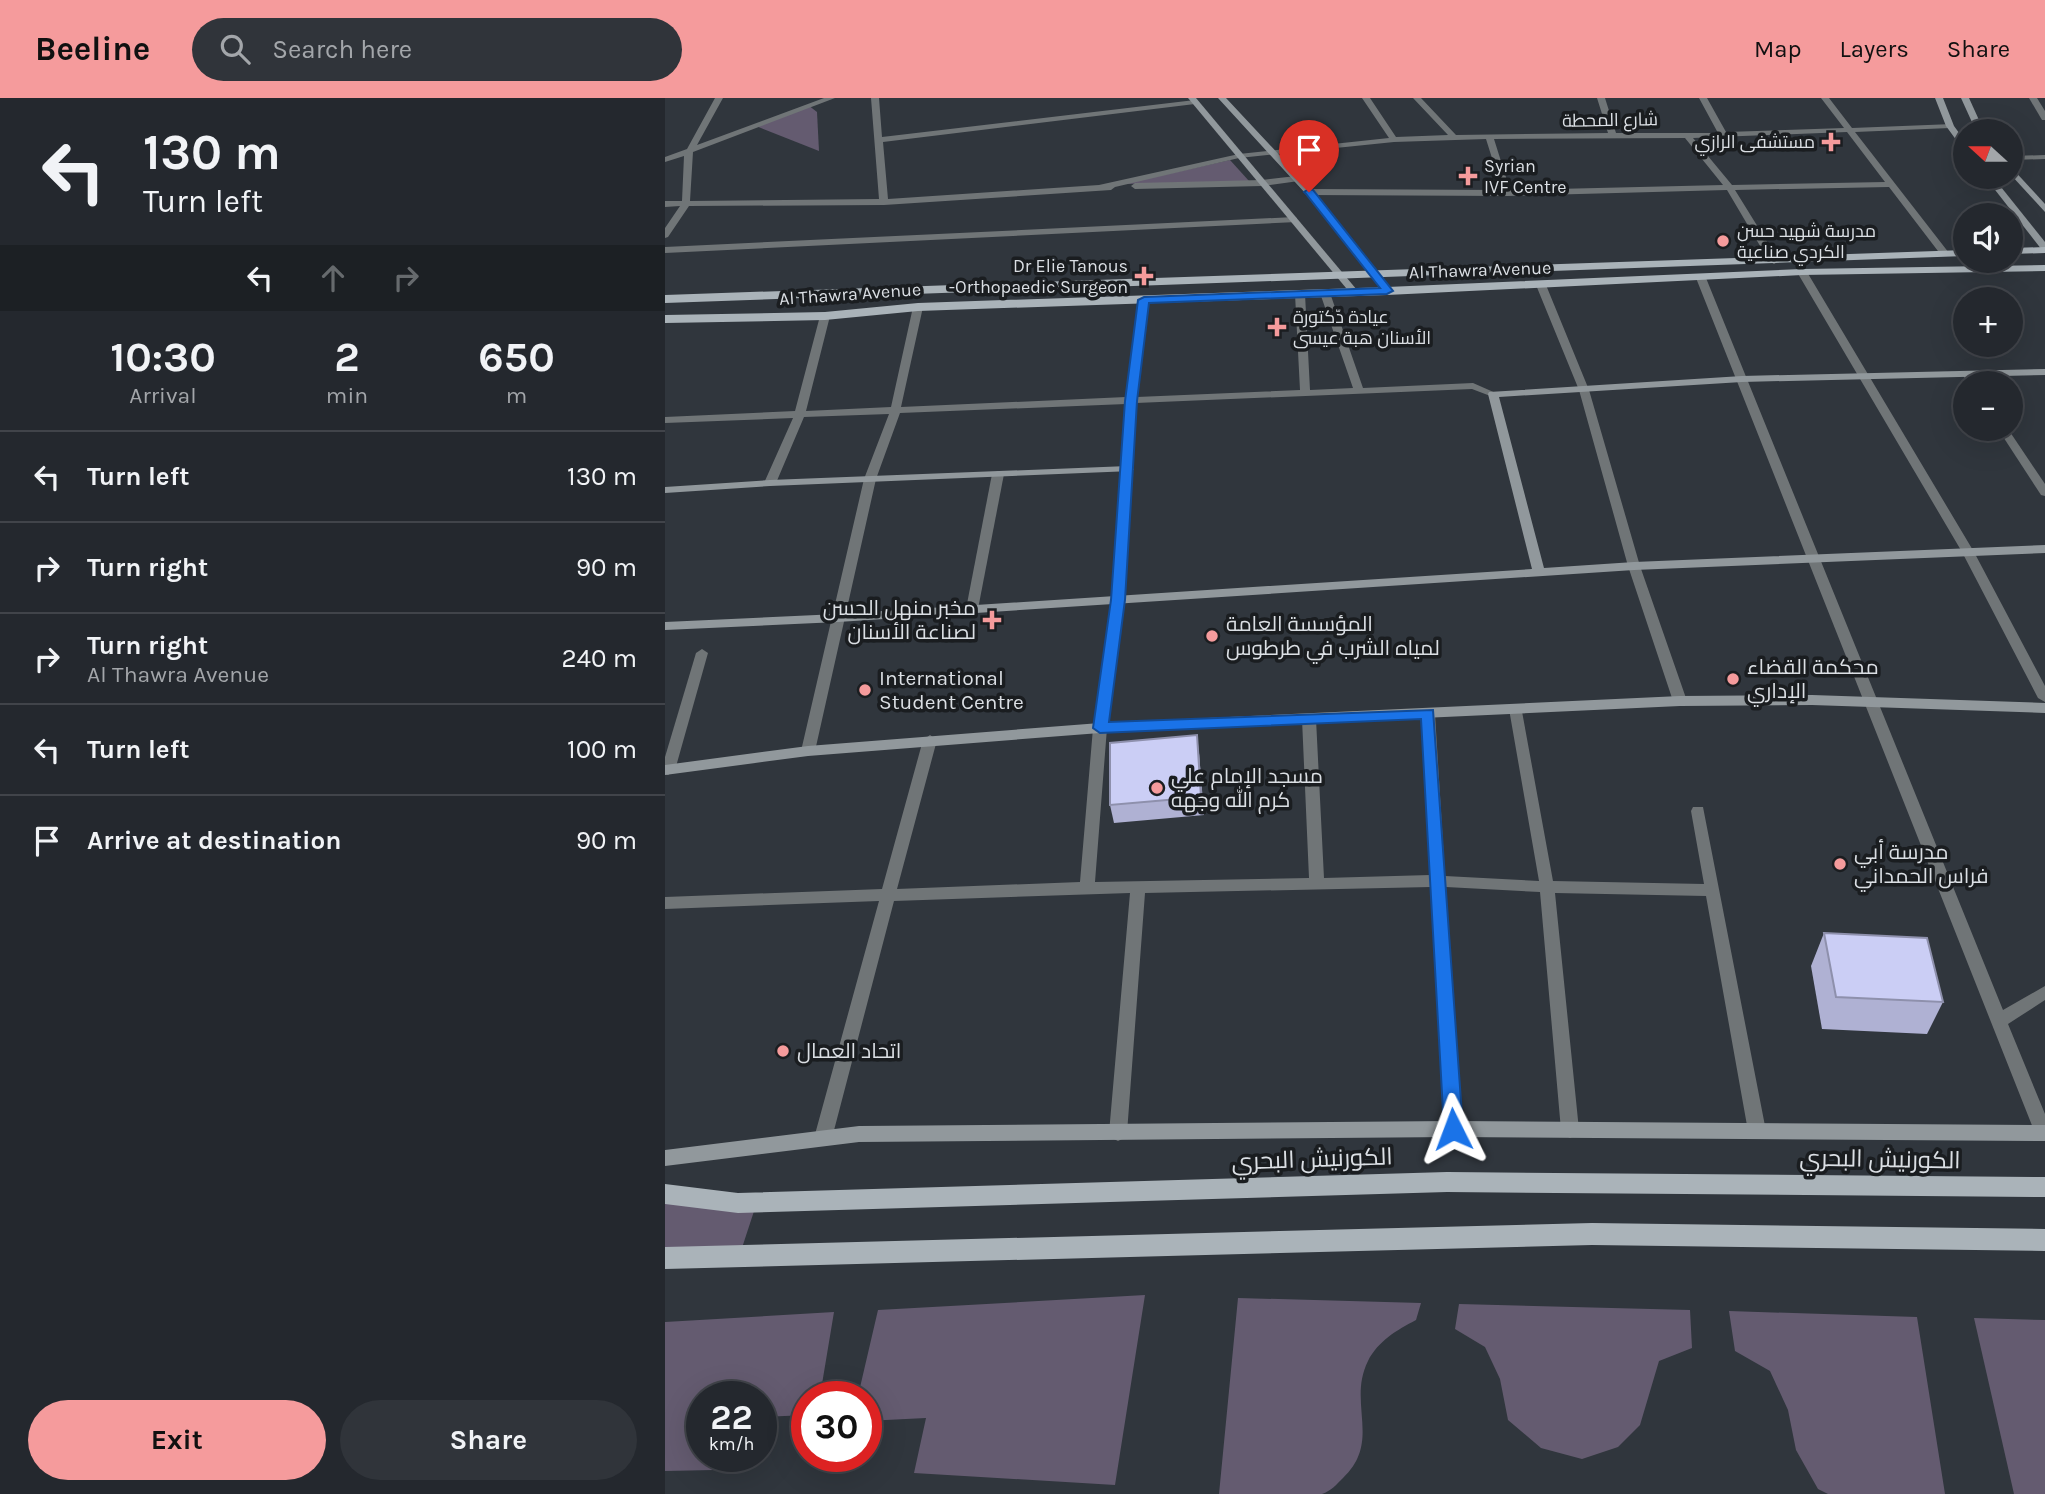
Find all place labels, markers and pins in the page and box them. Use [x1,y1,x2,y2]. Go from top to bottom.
pin [1279,120,1339,192]
place label: مستشفى الرازي [1695,131,1815,156]
marker: مستشفى الرازي [1821,132,1841,152]
place label: Syrian IVF Centre [1484,155,1567,198]
marker: Syrian IVF Centre [1458,166,1478,186]
place label: مدرسة شهيد حسن الكردي صناعية [1737,220,1876,266]
marker: مدرسة شهيد حسن الكردي صناعية [1715,233,1731,249]
place label: Dr Elie Tanous -Orthopaedic Surgeon [949,255,1128,298]
marker: Dr Elie Tanous -Orthopaedic Surgeon [1134,266,1154,286]
place label: عيادة دّكتورة الأسنان هبة عيسى [1293,306,1431,349]
marker: عيادة دّكتورة الأسنان هبة عيسى [1267,317,1287,337]
place label: مخبر منهل الحسن لصناعة الأسنان [823,596,976,645]
marker: مخبر منهل الحسن لصناعة الأسنان [982,610,1002,630]
place label: المؤسسة العامة لمياه الشرب في طرطوس [1226,612,1440,664]
marker: المؤسسة العامة لمياه الشرب في طرطوس [1204,628,1220,644]
place label: محكمة القضاء الإداري [1747,655,1879,707]
place label: International Student Centre [879,666,1024,714]
marker: محكمة القضاء الإداري [1725,671,1741,687]
marker: International Student Centre [857,682,873,698]
place label: مسجد الإمام علي كرم الله وجهه [1171,764,1323,814]
marker: مسجد الإمام علي كرم الله وجهه [1149,780,1165,796]
place label: مدرسة أبي فراس الحمداني [1854,839,1988,892]
marker: مدرسة أبي فراس الحمداني [1832,856,1848,872]
place label: اتحاد العمال [797,1039,901,1064]
marker: اتحاد العمال [775,1043,791,1059]

